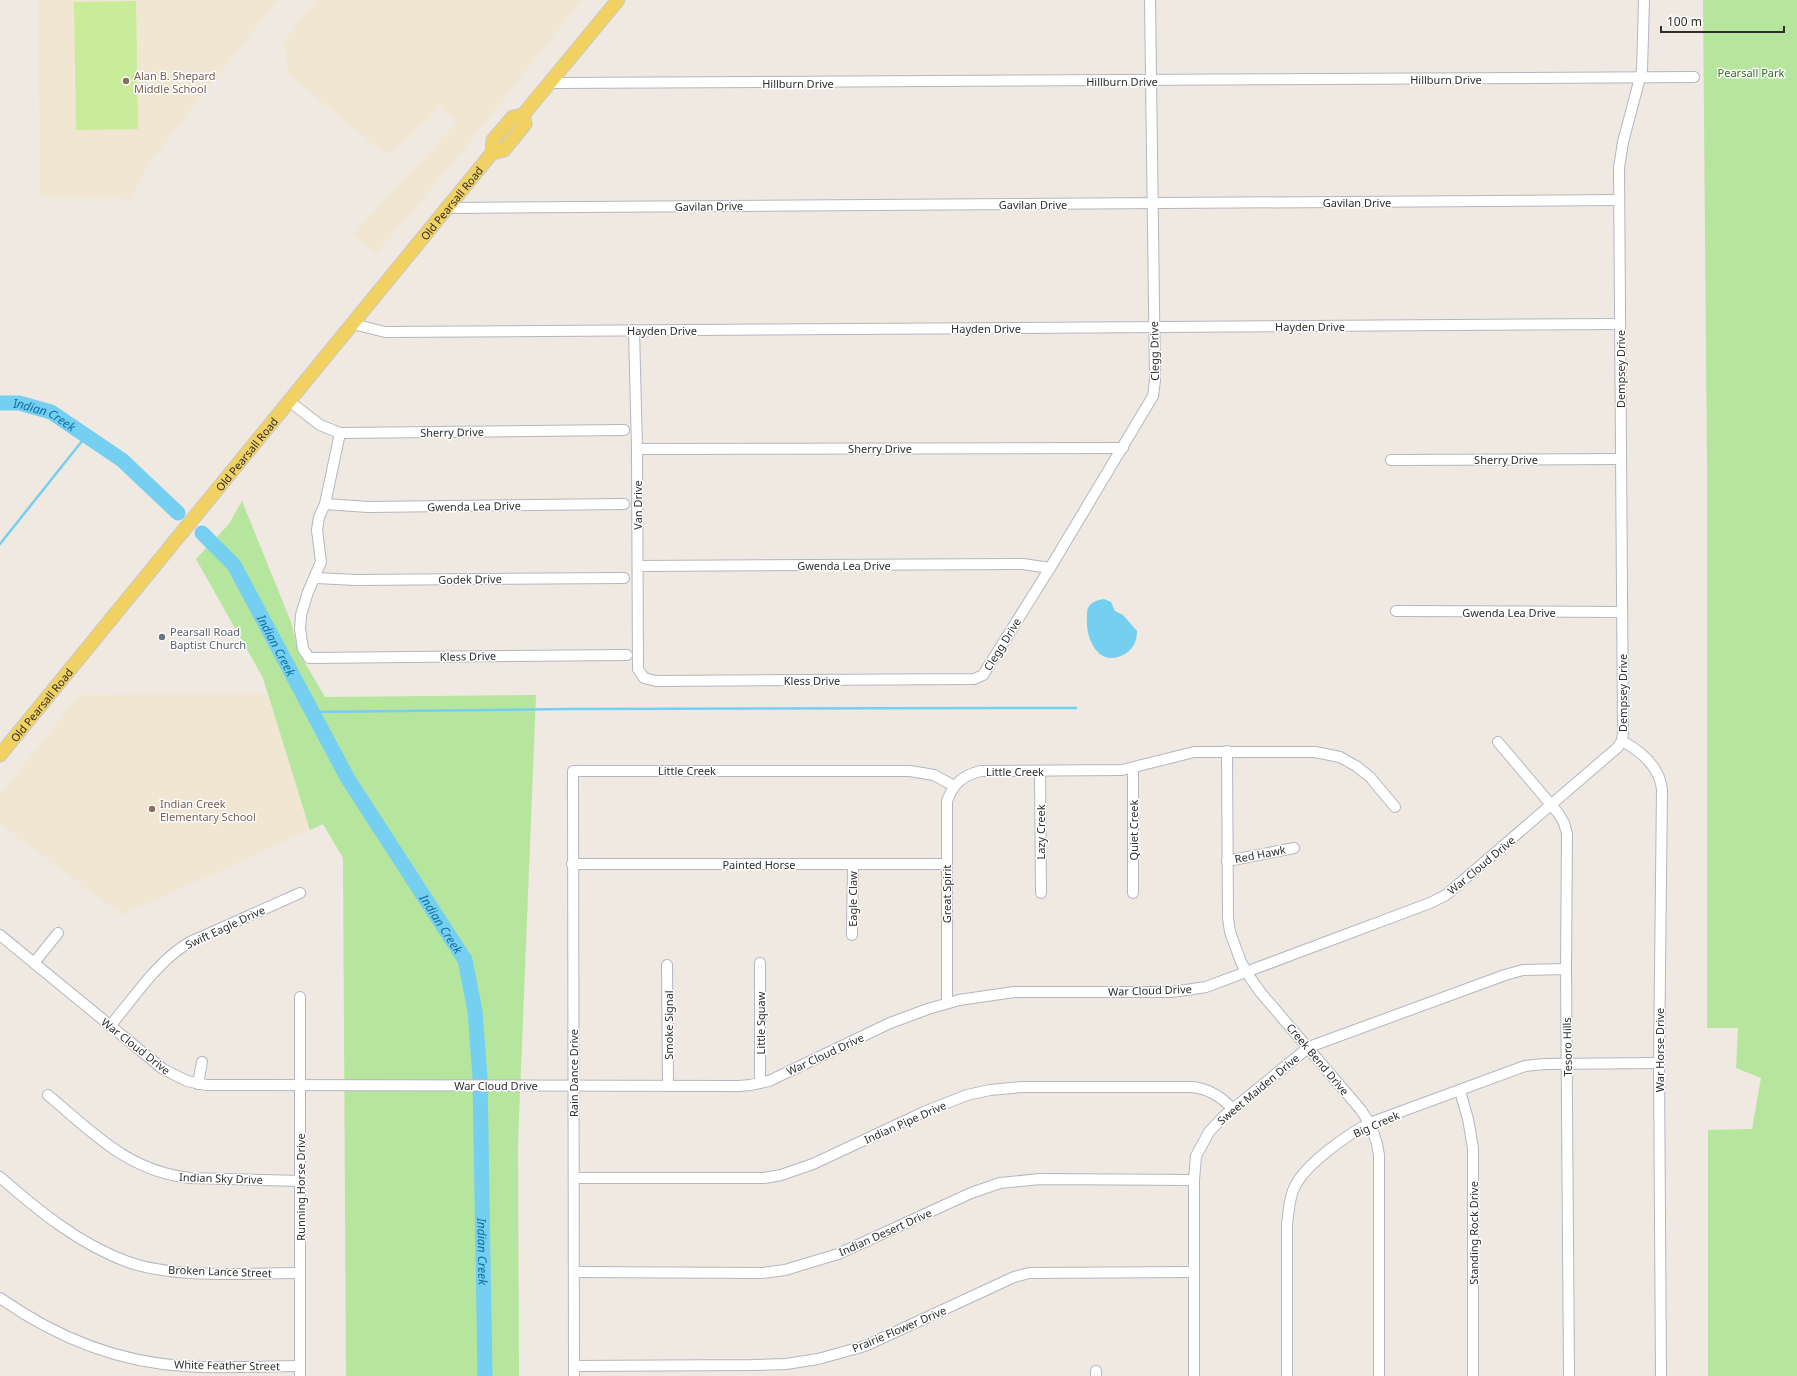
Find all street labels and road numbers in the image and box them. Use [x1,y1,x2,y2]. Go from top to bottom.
street label: Hillburn Drive [1410,72,1482,87]
street label: Hillburn Drive [1086,74,1158,89]
street label: Hillburn Drive [762,76,834,91]
street label: Old Pearsall Road [417,163,486,243]
street label: Gavilan Drive [1323,195,1391,210]
street label: Gavilan Drive [999,197,1067,212]
street label: Gavilan Drive [675,198,743,214]
street label: Hayden Drive [1275,319,1345,334]
street label: Hayden Drive [951,321,1021,336]
street label: Clegg Drive [1146,321,1162,381]
street label: Hayden Drive [627,323,697,338]
street label: Dempsey Drive [1613,330,1628,408]
street label: Old Pearsall Road [212,414,281,494]
street label: Sherry Drive [420,424,484,440]
street label: Sherry Drive [848,441,912,456]
street label: Sherry Drive [1474,452,1538,467]
street label: Van Drive [630,480,645,530]
street label: Gwenda Lea Drive [427,498,521,514]
street label: Gwenda Lea Drive [797,558,891,573]
street label: Godek Drive [438,571,502,587]
street label: Gwenda Lea Drive [1462,605,1556,620]
street label: Clegg Drive [980,615,1024,673]
street label: Kless Drive [440,648,496,664]
street label: Dempsey Drive [1615,654,1630,732]
street label: Old Pearsall Road [6,665,76,745]
street label: Kless Drive [784,673,840,688]
street label: Little Creek [658,763,716,778]
street label: Little Creek [986,764,1044,779]
street label: Quiet Creek [1126,799,1141,860]
street label: Lazy Creek [1033,804,1048,860]
street label: War Cloud Drive [1444,832,1518,898]
street label: Red Hawk [1233,842,1287,866]
street label: Painted Horse [722,857,796,872]
street label: Great Spirit [939,865,954,923]
street label: Eagle Claw [845,871,860,927]
street label: Swift Eagle Drive [183,902,267,952]
street label: War Cloud Drive [1108,981,1192,999]
street label: Smoke Signal [661,990,676,1060]
street label: Little Squaw [753,991,768,1054]
street label: War Horse Drive [1652,1008,1667,1092]
street label: War Cloud Drive [98,1014,174,1078]
street label: Tesoro Hills [1559,1017,1575,1077]
street label: Creek Bend Drive [1284,1020,1352,1098]
street label: Rain Dance Drive [566,1029,581,1117]
street label: War Cloud Drive [784,1030,866,1078]
street label: Sweet Maiden Drive [1214,1050,1302,1128]
street label: War Cloud Drive [454,1078,538,1093]
street label: Indian Pipe Drive [862,1097,948,1147]
street label: Big Creek [1350,1107,1402,1141]
street label: Running Horse Drive [293,1133,308,1241]
street label: Indian Sky Drive [179,1169,263,1187]
street label: Standing Rock Drive [1466,1181,1481,1285]
street label: Indian Desert Drive [836,1205,934,1259]
street label: Broken Lance Street [168,1262,272,1280]
street label: Prairie Flower Drive [850,1302,948,1356]
street label: White Feather Street [174,1357,280,1373]

